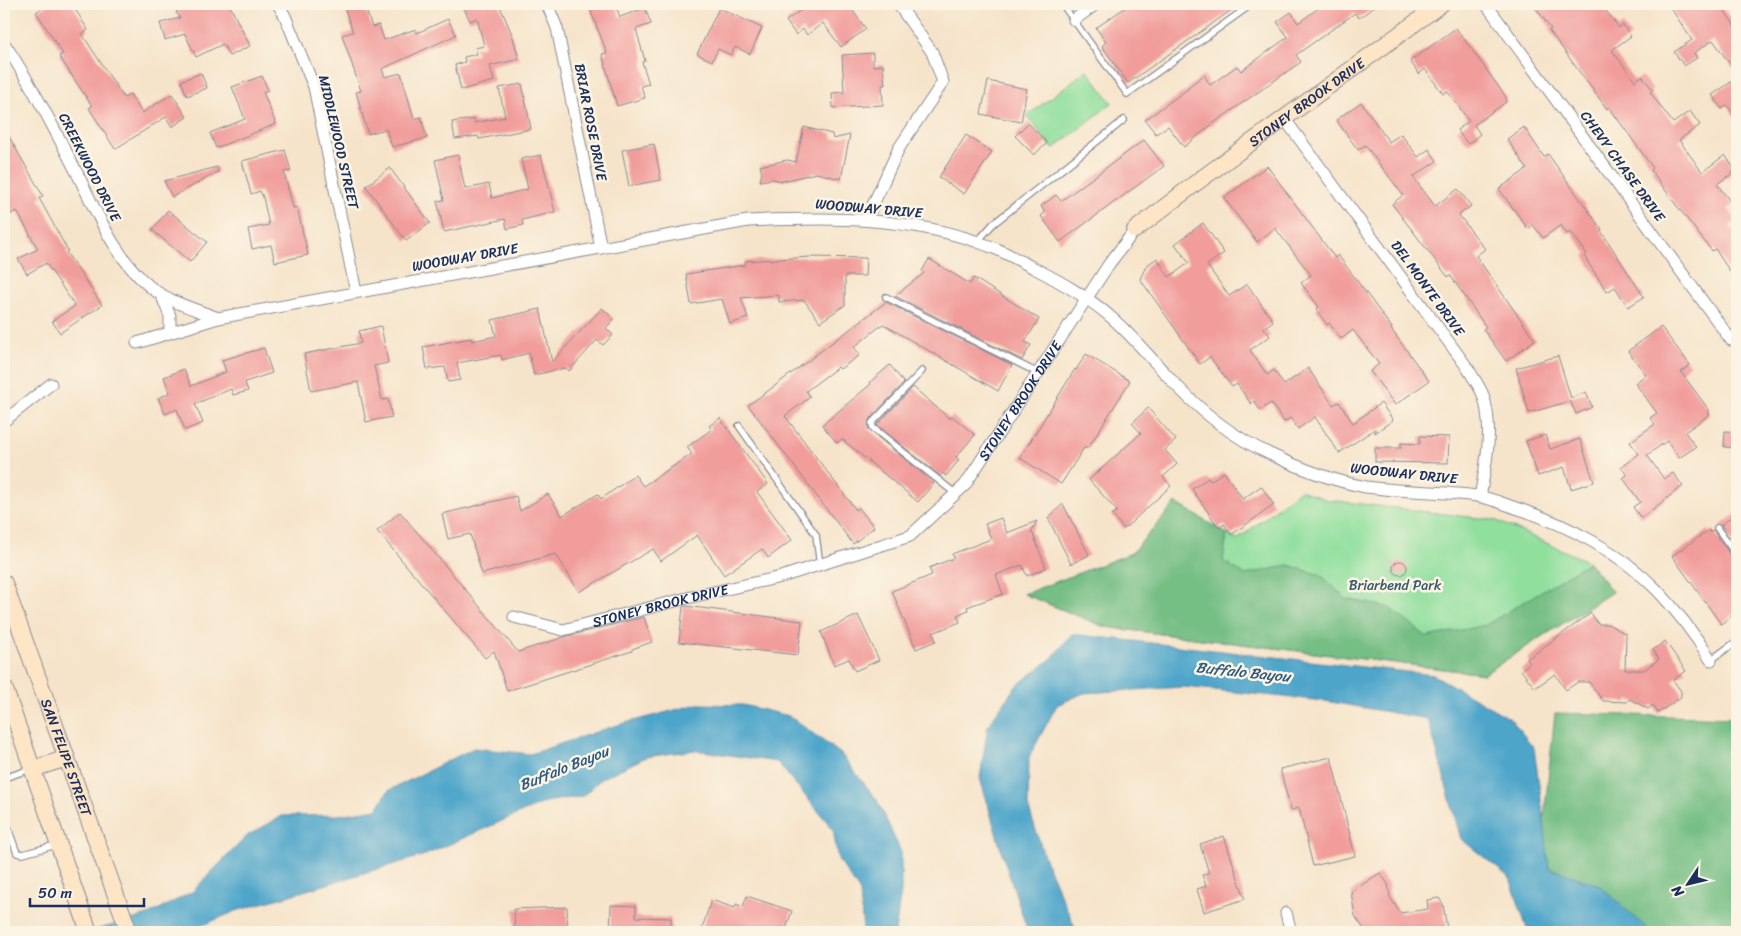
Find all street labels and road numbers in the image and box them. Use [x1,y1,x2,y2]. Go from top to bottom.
street label: STONEY BROOK DRIVE [1243,51,1371,154]
street label: BRIAR ROSE DRIVE [567,61,614,184]
street label: MIDDLEWOOD STREET [311,73,366,213]
street label: CHEVY CHASE DRIVE [1574,105,1672,228]
street label: CREEKWOOD DRIVE [51,108,128,227]
street label: WOODWAY DRIVE [814,191,925,226]
street label: DEL MONTE DRIVE [1384,235,1472,343]
street label: WOODWAY DRIVE [410,236,521,279]
street label: STONEY BROOK DRIVE [972,335,1069,466]
street label: WOODWAY DRIVE [1349,455,1460,492]
street label: STONEY BROOK DRIVE [590,577,732,635]
street label: SAN FELIPE STREET [33,695,99,821]

